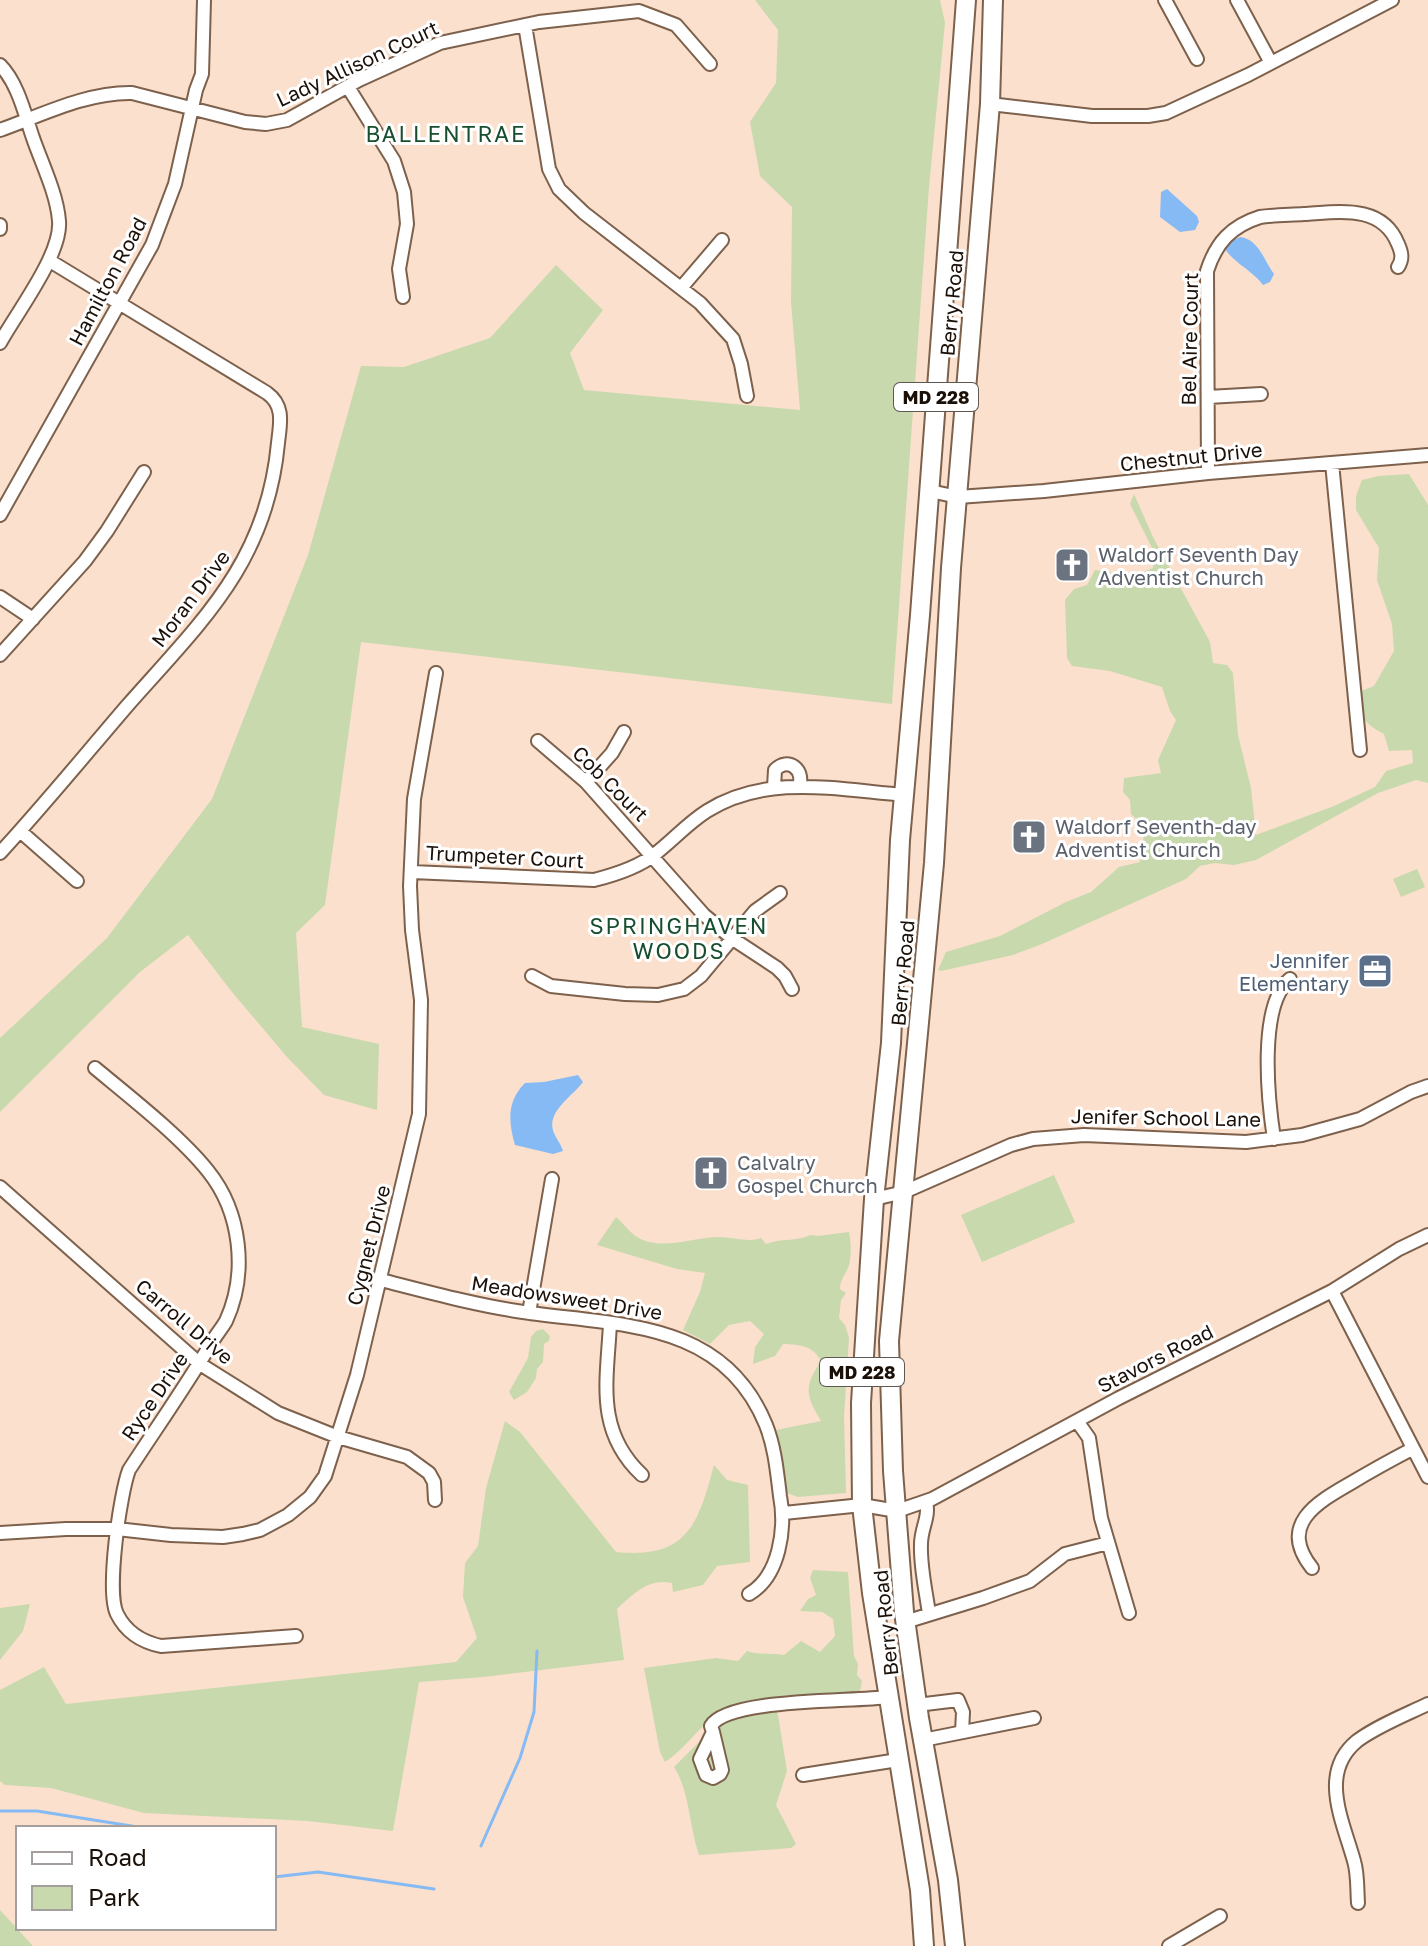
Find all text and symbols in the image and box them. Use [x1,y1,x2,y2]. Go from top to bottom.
street label: Lady Allison Court [272,15,442,111]
district label: BALLENTRAE [365,120,527,147]
street label: Hamilton Road [63,213,151,349]
street label: Berry Road [934,249,968,357]
street label: Bel Aire Court [1176,272,1202,406]
road number: MD 228 [894,383,978,411]
street label: Chestnut Drive [1119,437,1263,475]
place label: Waldorf Seventh Day Adventist Church [1098,542,1299,589]
street label: Moran Drive [146,545,234,651]
church icon: Waldorf Seventh Day Adventist Church [1053,546,1091,584]
street label: Cob Court [568,740,654,826]
place label: Waldorf Seventh-day Adventist Church [1055,814,1257,861]
church icon: Waldorf Seventh-day Adventist Church [1010,818,1048,856]
street label: Trumpeter Court [425,840,585,872]
district label: SPRINGHAVEN WOODS [590,912,768,964]
street label: Berry Road [885,919,919,1027]
place label: Jennifer Elementary [1239,948,1349,995]
office icon: Jennifer Elementary [1356,952,1394,990]
street label: Jenifer School Lane [1071,1103,1261,1131]
place label: Calvalry Gospel Church [737,1150,878,1197]
church icon: Calvalry Gospel Church [692,1154,730,1192]
street label: Cygnet Drive [341,1182,395,1308]
street label: Meadowsweet Drive [470,1270,664,1324]
street label: Carroll Drive [131,1273,239,1369]
street label: Stavors Road [1093,1319,1217,1397]
street label: Ryce Drive [116,1347,192,1445]
road number: MD 228 [820,1358,904,1386]
street label: Berry Road [868,1569,902,1677]
legend [16,1826,276,1930]
text: Road [88,1842,147,1871]
text: Park [88,1882,140,1911]

